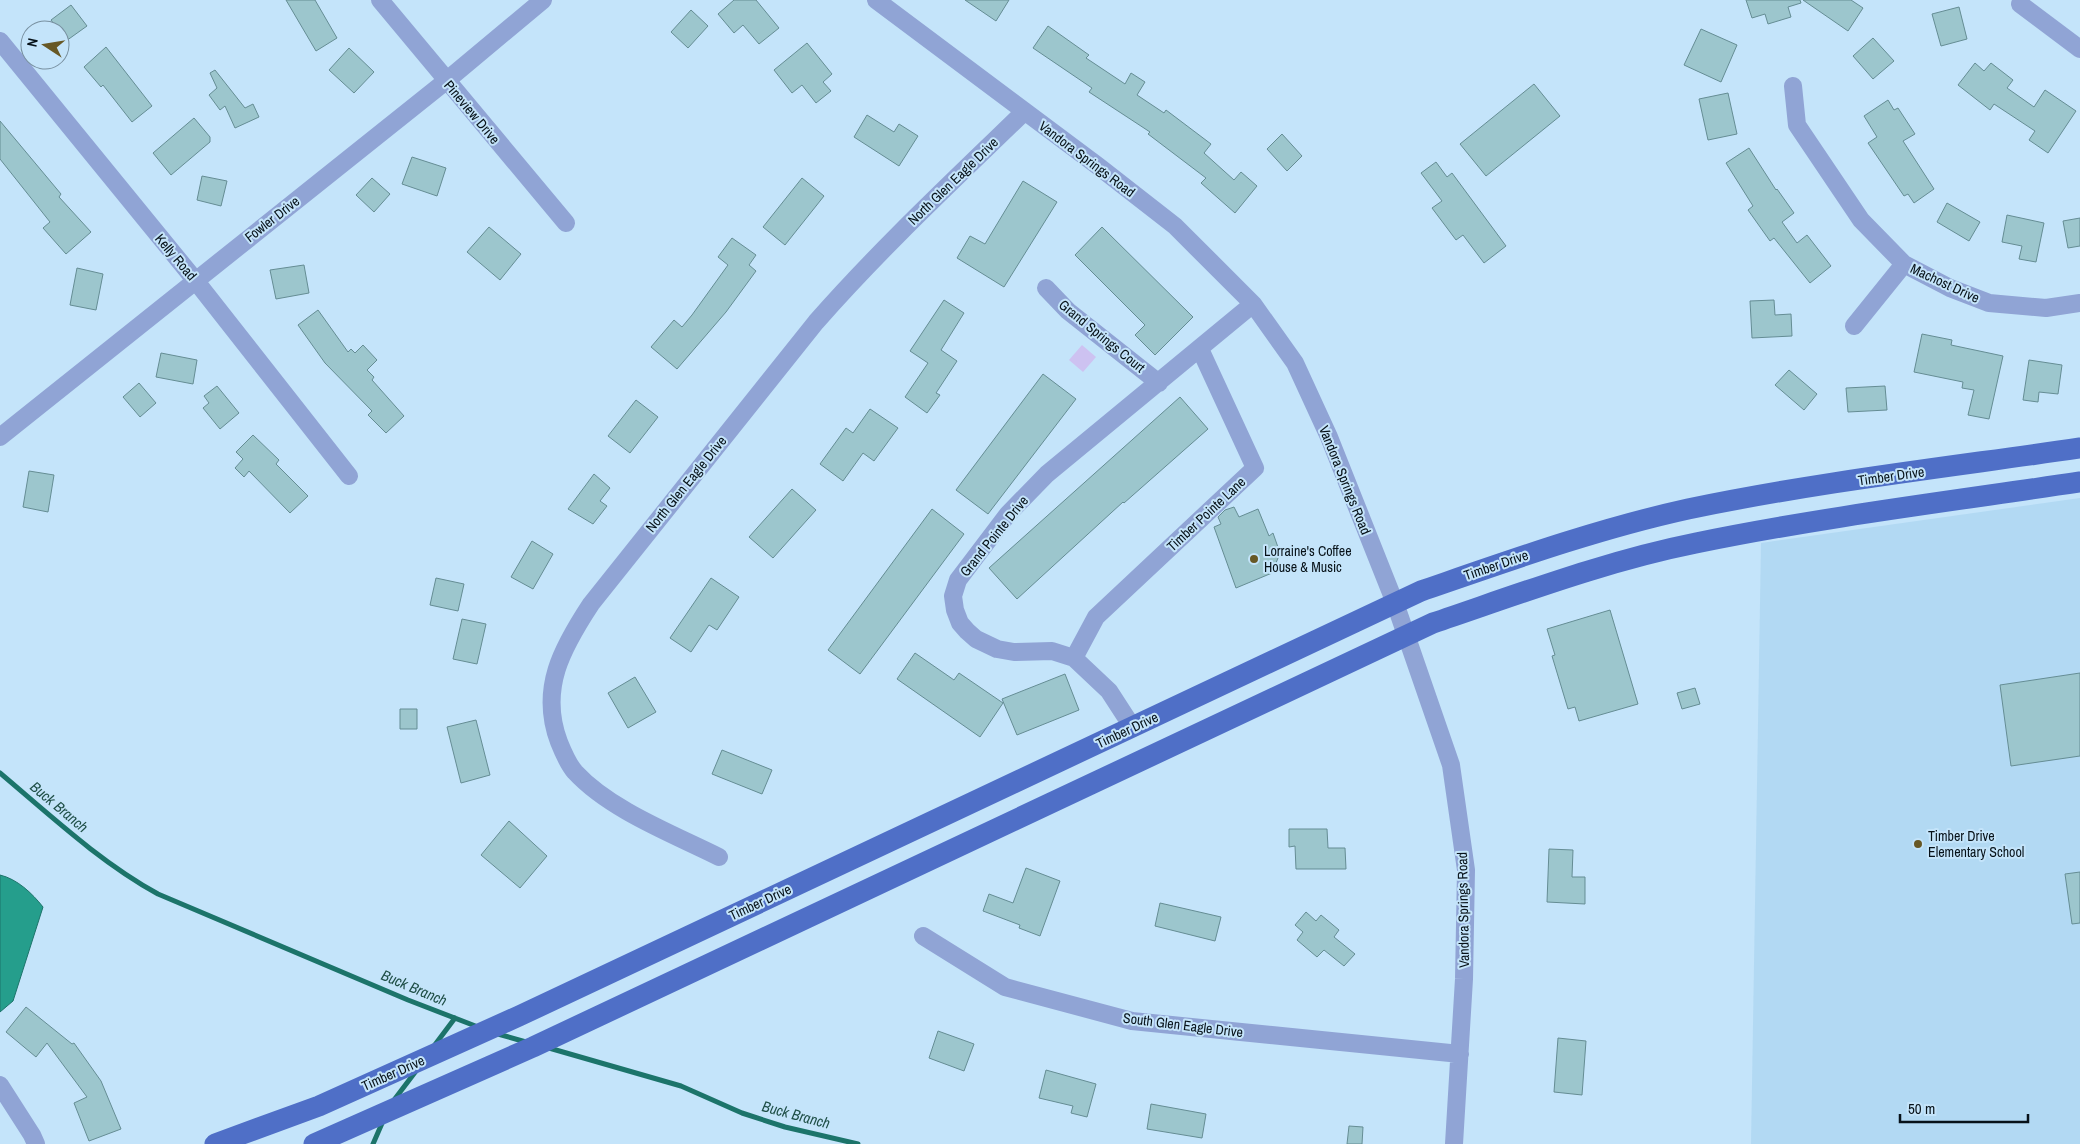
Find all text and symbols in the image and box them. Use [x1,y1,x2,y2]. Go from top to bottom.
north arrow [20,20,70,70]
text: N [23,36,42,48]
street label: Pineview Drive [440,76,504,148]
street label: Vandora Springs Road [1035,117,1139,201]
street label: North Glen Eagle Drive [904,133,1002,229]
street label: Fowler Drive [241,192,303,246]
street label: Kelly Road [151,230,201,284]
street label: Machost Drive [1908,259,1982,307]
street label: Grand Springs Court [1055,296,1149,376]
street label: Vandora Springs Road [1315,423,1375,537]
street label: North Glen Eagle Drive [642,432,730,536]
street label: Timber Drive [1857,462,1925,490]
street label: Timber Pointe Lane [1163,473,1249,555]
street label: Grand Pointe Drive [956,492,1032,580]
place label: Lorraine's Coffee House & Music [1264,542,1352,576]
street label: Timber Drive [1462,546,1530,584]
marker: Lorraine's Coffee House & Music [1248,553,1260,565]
street label: Timber Drive [1093,708,1161,752]
water label: Buck Branch [26,776,93,837]
place label: Timber Drive Elementary School [1928,827,2024,861]
marker: Timber Drive Elementary School [1912,838,1924,850]
street label: Vandora Springs Road [1453,852,1473,968]
street label: Timber Drive [726,880,794,924]
water label: Buck Branch [378,964,451,1011]
street label: South Glen Eagle Drive [1122,1009,1244,1041]
street label: Timber Drive [359,1051,427,1095]
scale bar [1900,1092,2028,1124]
water label: Buck Branch [760,1095,833,1134]
text: 50 m [1908,1098,1935,1119]

